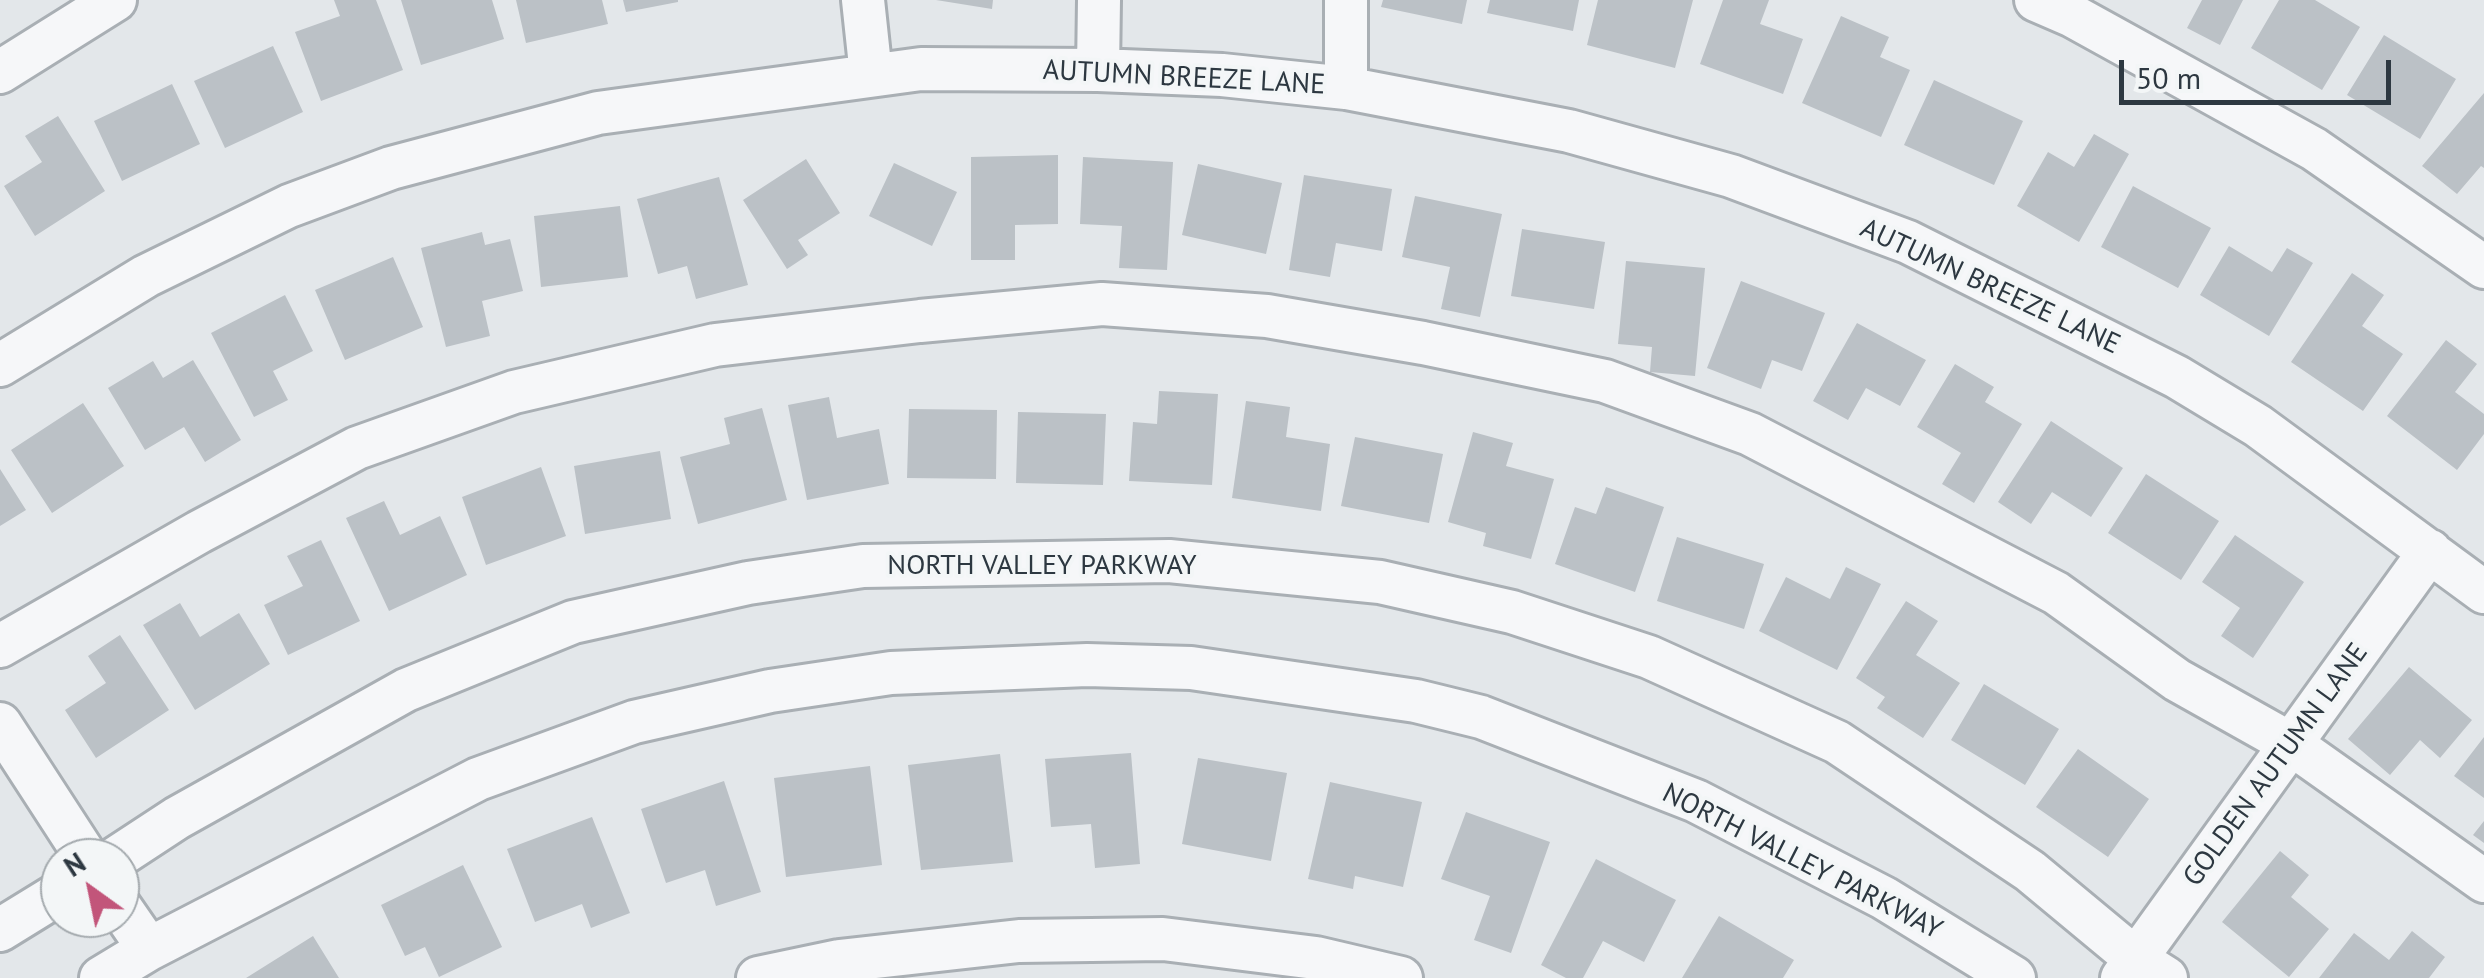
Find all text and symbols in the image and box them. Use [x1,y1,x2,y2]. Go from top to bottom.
scale bar [2124,40,2396,102]
street label: AUTUMN BREEZE LANE [1042,54,1326,102]
text: 50 m [2136,58,2201,97]
street label: AUTUMN BREEZE LANE [1855,212,2125,362]
street label: NORTH VALLEY PARKWAY [887,549,1197,583]
street label: GOLDEN AUTUMN LANE [2177,637,2375,893]
street label: NORTH VALLEY PARKWAY [1657,777,1947,947]
north arrow [40,838,140,938]
text: N [57,844,92,885]

